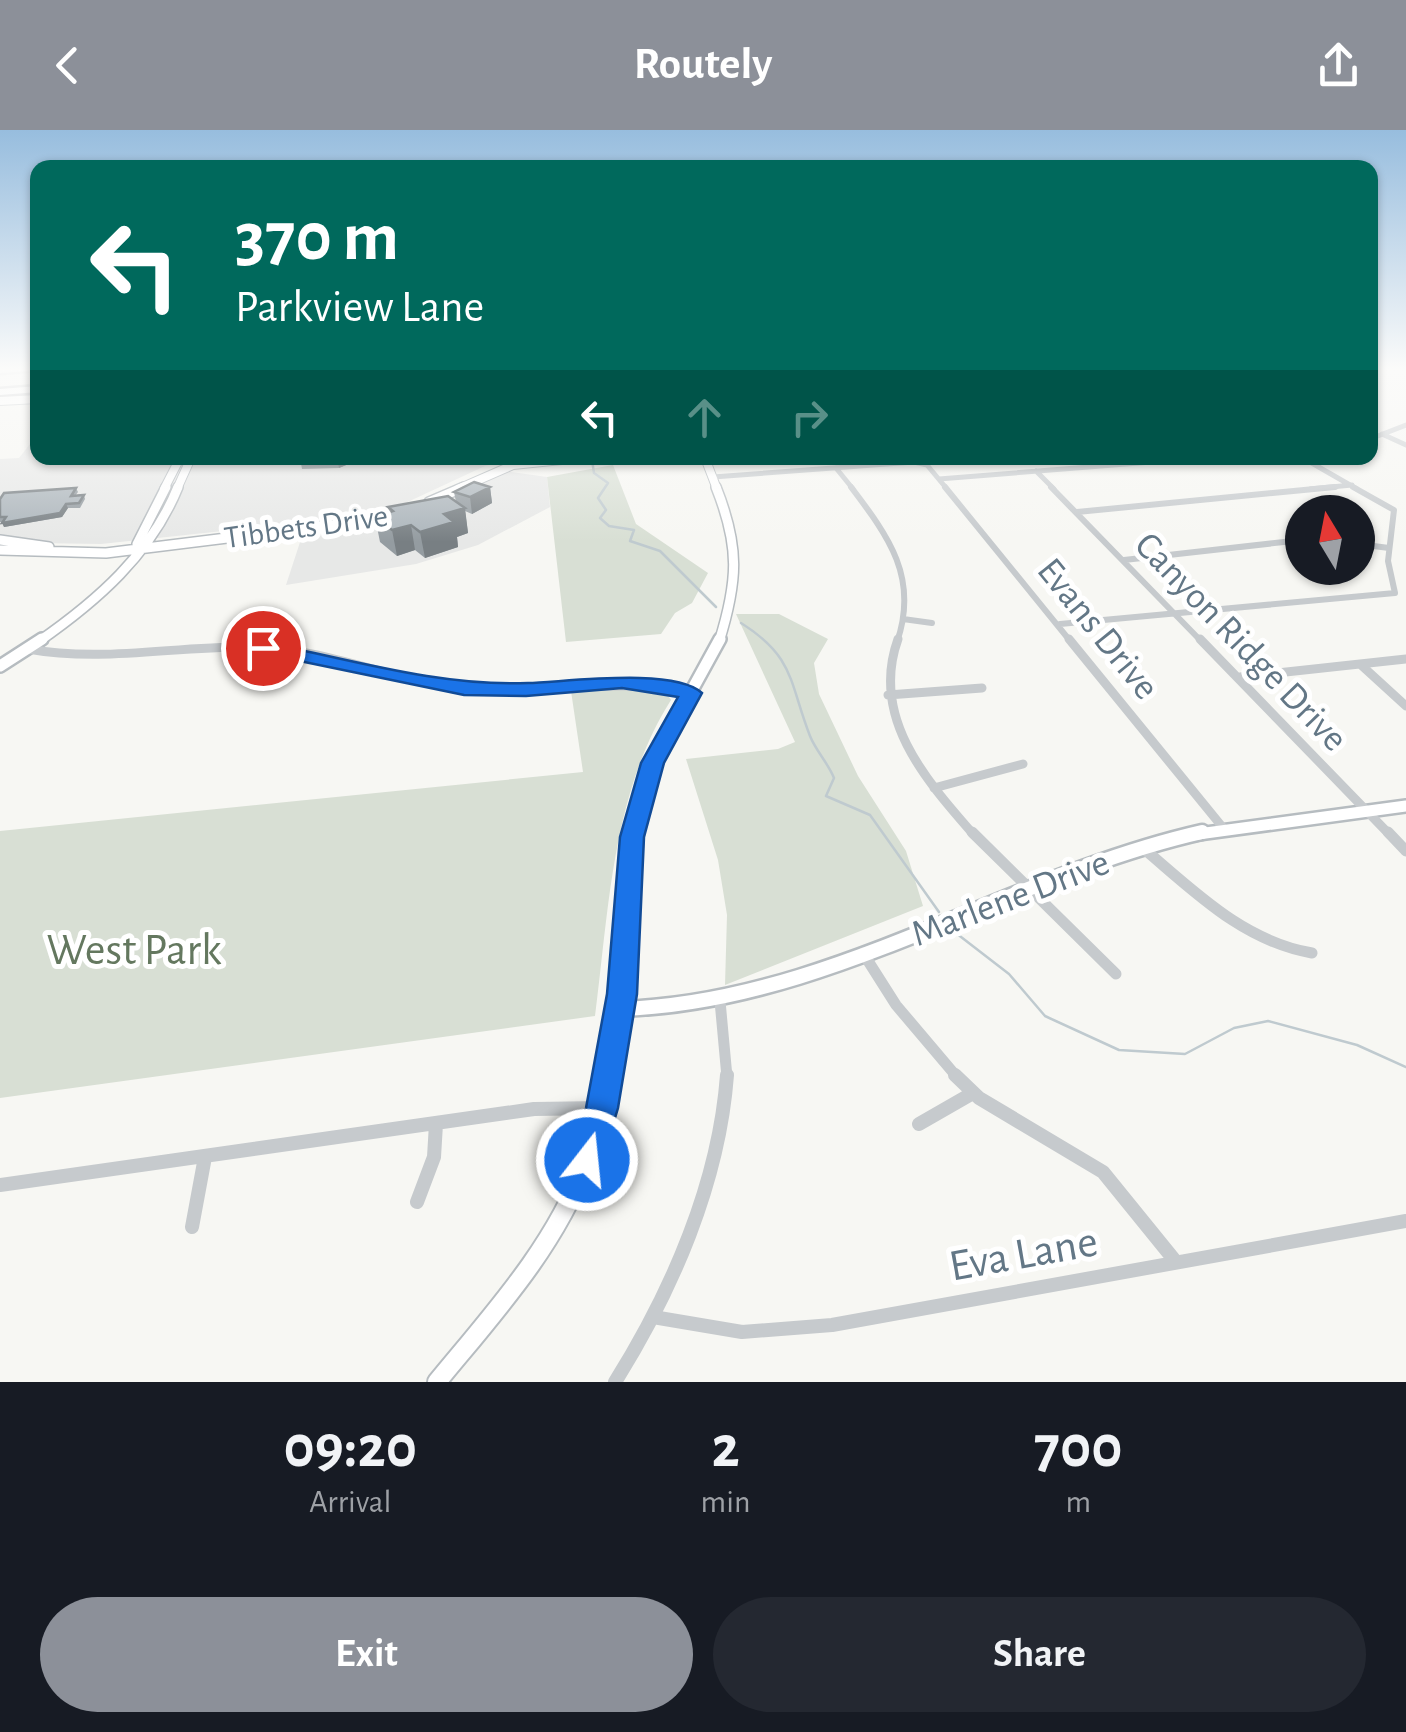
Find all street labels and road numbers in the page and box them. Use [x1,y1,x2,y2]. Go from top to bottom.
street label: Tibbets Drive [222,500,390,554]
street label: Canyon Ridge Drive [1127,526,1354,759]
street label: Evans Drive [1030,552,1165,707]
street label: Marlene Drive [907,844,1115,954]
street label: Eva Lane [946,1219,1101,1290]

